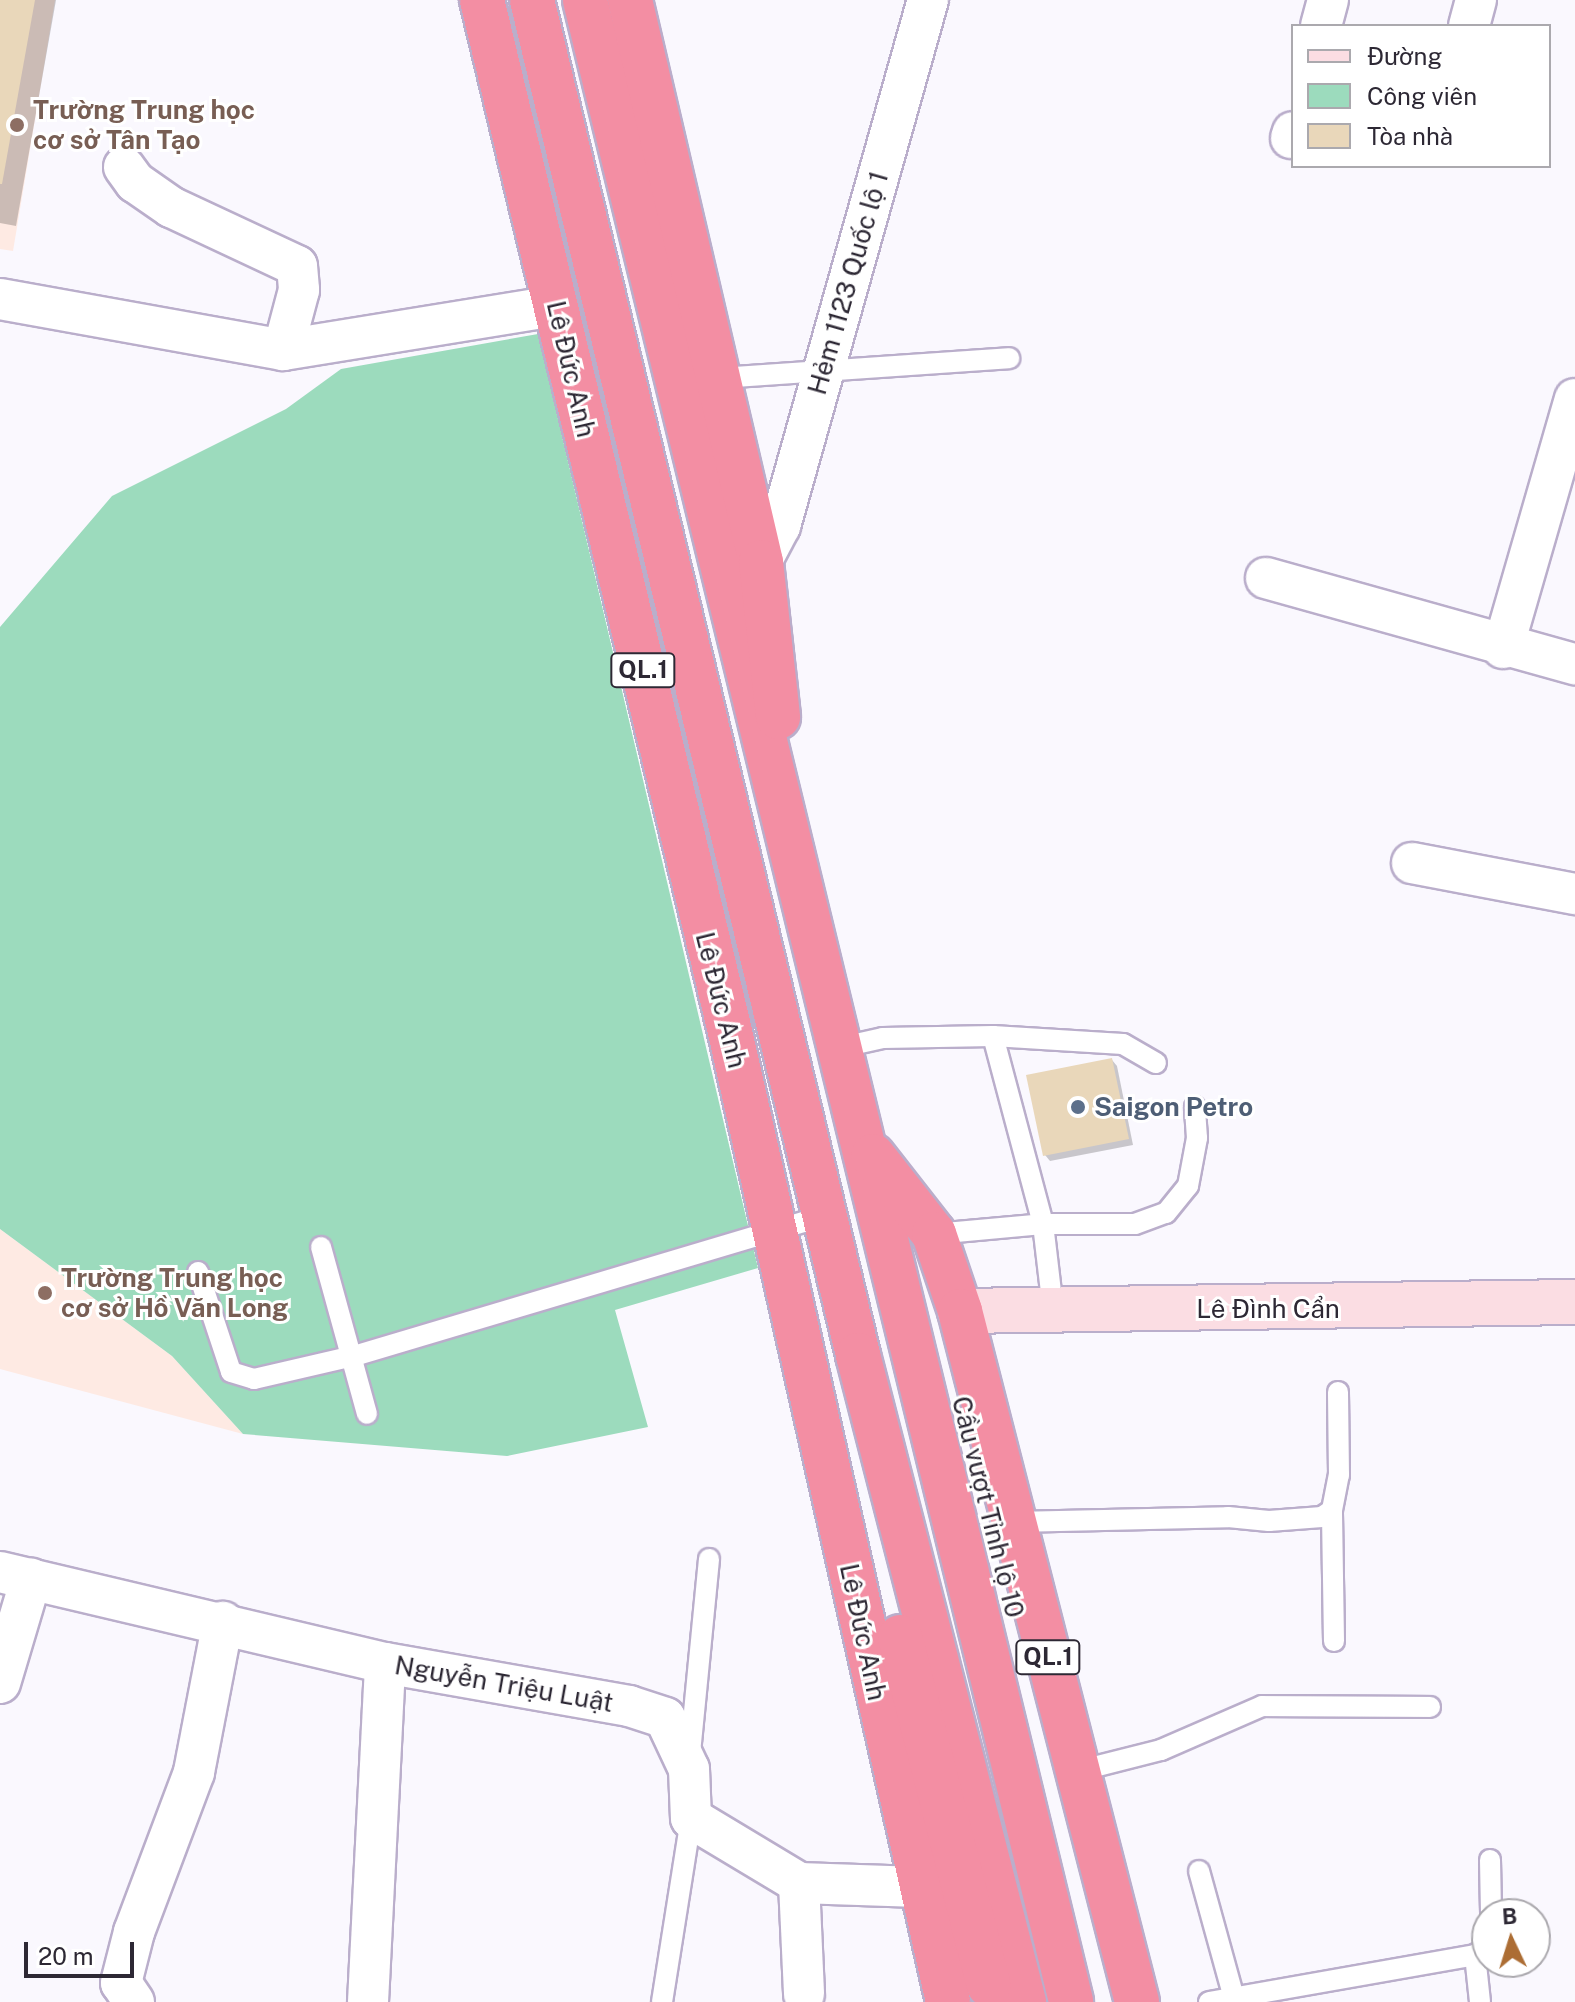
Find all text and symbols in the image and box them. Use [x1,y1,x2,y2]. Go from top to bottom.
legend [1291,24,1551,168]
text: Đường [1367,42,1442,70]
text: Công viên [1367,82,1477,110]
place label: Trường Trung học cơ sở Tân Tạo [33,94,255,156]
marker: Trường Trung học cơ sở Tân Tạo [8,116,26,134]
text: Tòa nhà [1367,122,1453,150]
street label: Hẻm 1123 Quốc lộ 1 [801,168,895,398]
street label: Lê Đức Anh [540,298,602,440]
road number: QL.1 [609,650,677,690]
street label: Lê Đức Anh [689,929,753,1071]
place label: Saigon Petro [1094,1091,1253,1123]
marker: Saigon Petro [1069,1098,1087,1116]
place label: Trường Trung học cơ sở Hồ Văn Long [61,1262,289,1324]
marker: Trường Trung học cơ sở Hồ Văn Long [36,1284,54,1302]
street label: Lê Đình Cẩn [1196,1293,1340,1325]
street label: Cầu vượt Tỉnh lộ 10 [945,1393,1031,1621]
street label: Lê Đức Anh [833,1561,893,1703]
road number: QL.1 [1014,1637,1082,1677]
street label: Nguyễn Triệu Luật [392,1649,616,1719]
north arrow [1471,1898,1551,1978]
text: B [1501,1903,1518,1930]
scale bar [28,1926,138,1976]
text: 20 m [38,1942,94,1970]

